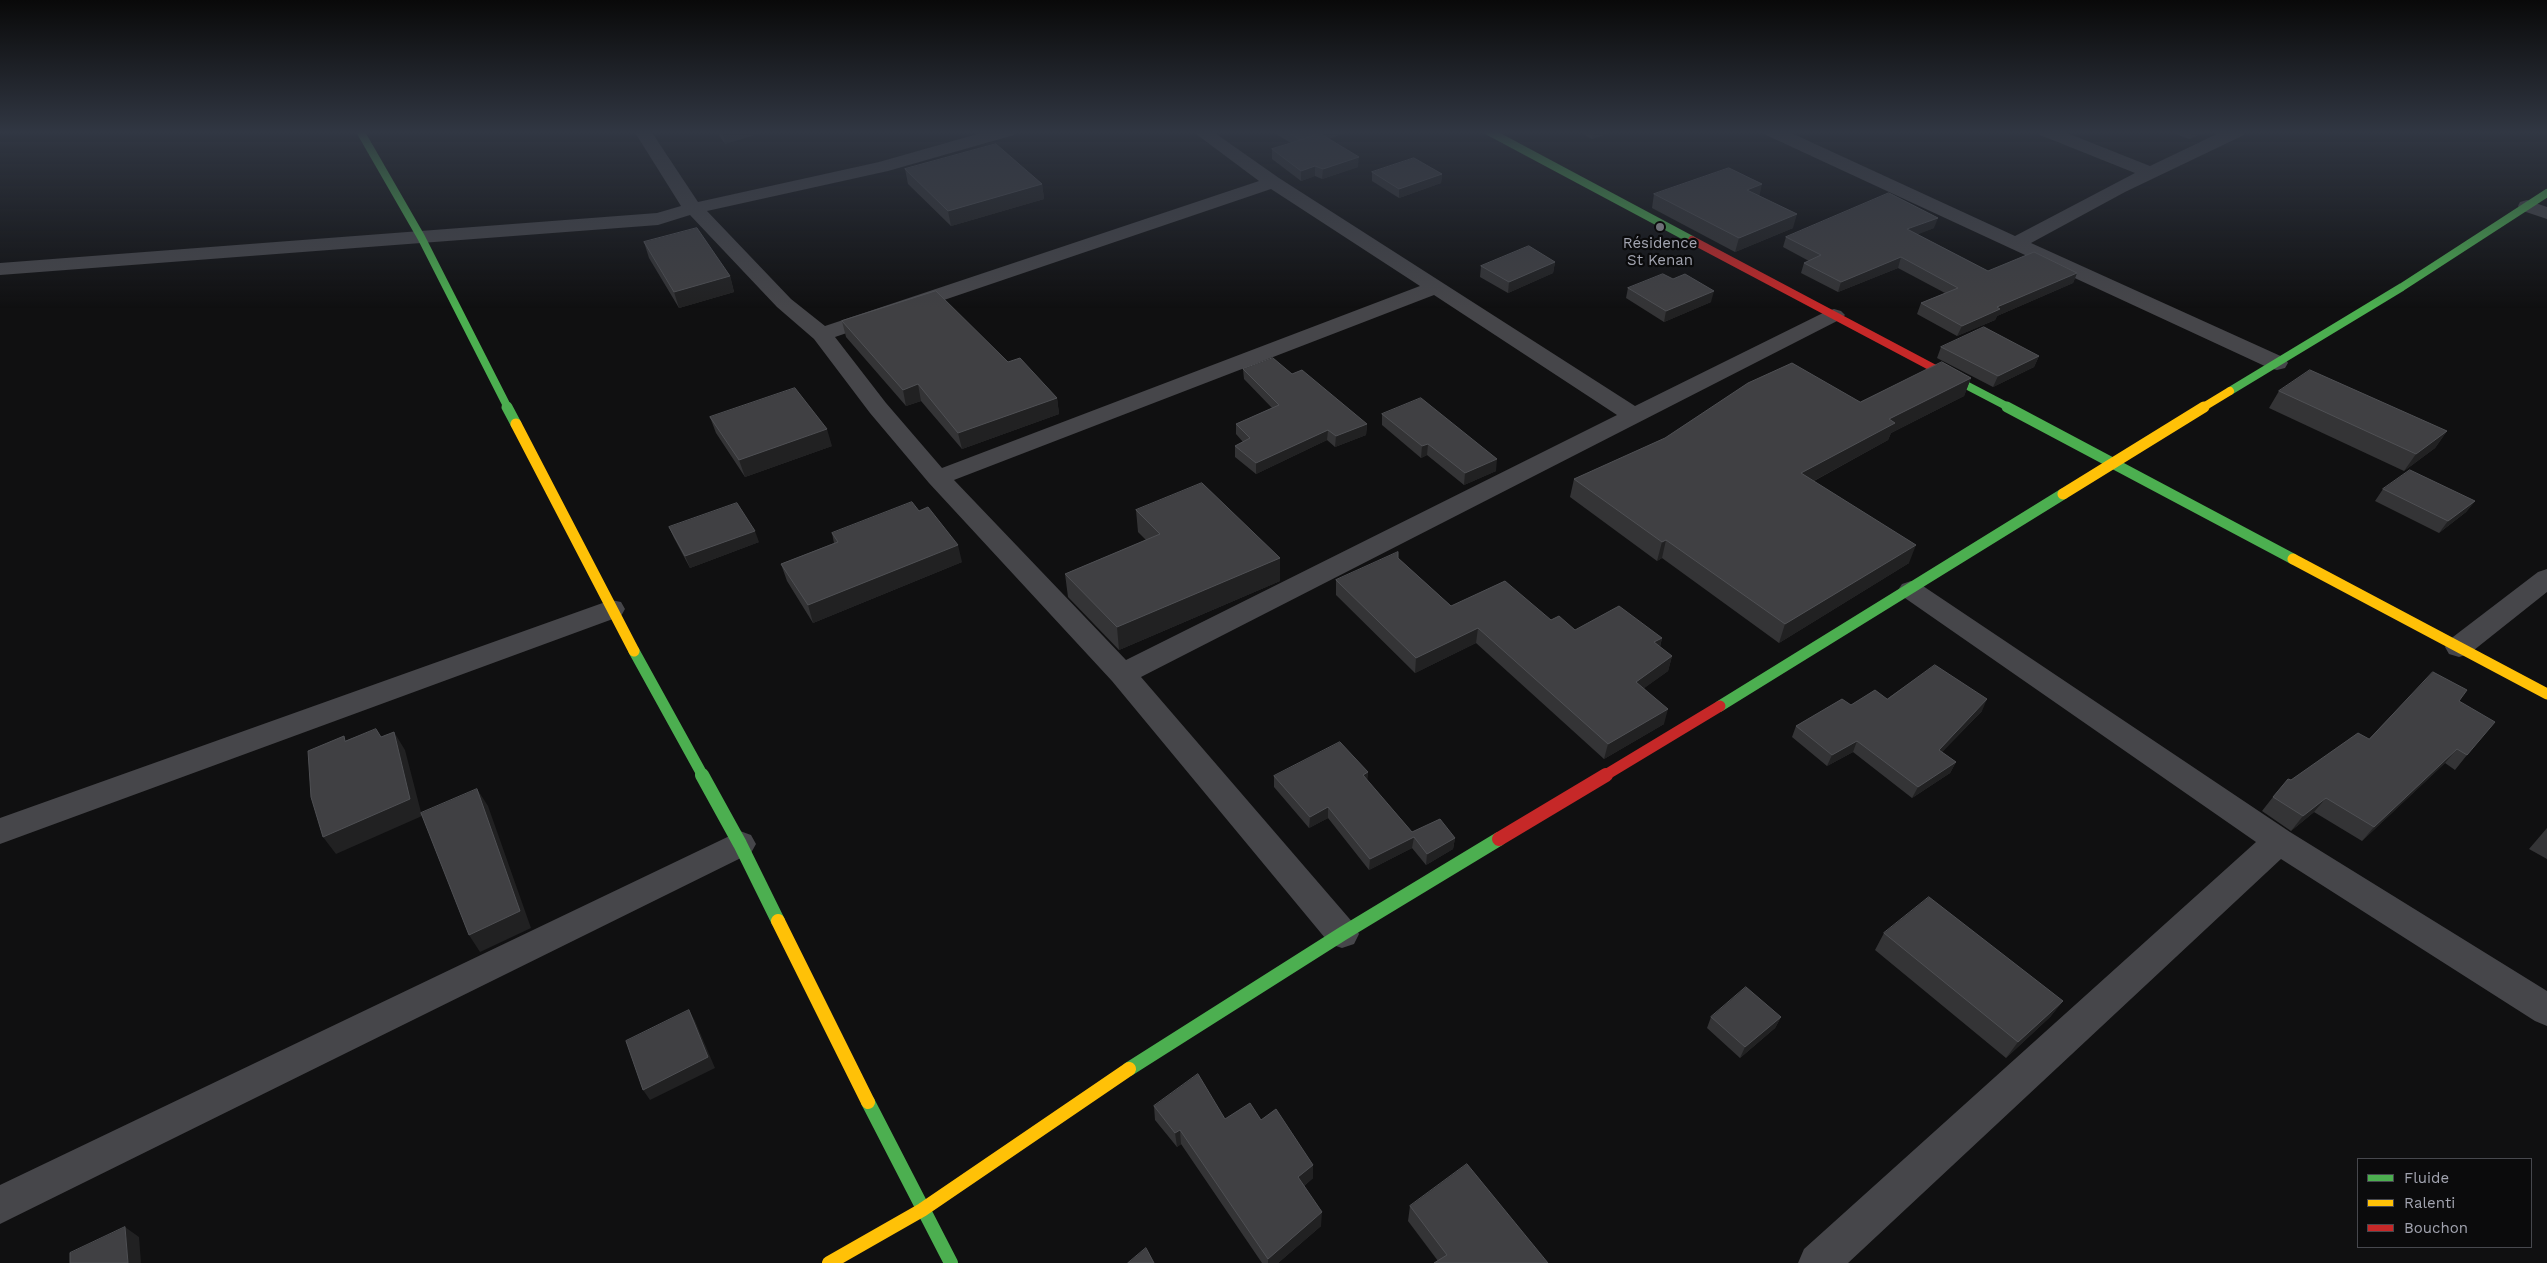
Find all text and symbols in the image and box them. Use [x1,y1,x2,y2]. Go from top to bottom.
marker: Résidence St Kenan [1654,221,1666,233]
place label: Résidence St Kenan [1623,235,1697,270]
legend [2357,1158,2532,1248]
text: Fluide [2404,1169,2449,1187]
text: Ralenti [2404,1194,2455,1212]
text: Bouchon [2404,1219,2468,1237]

